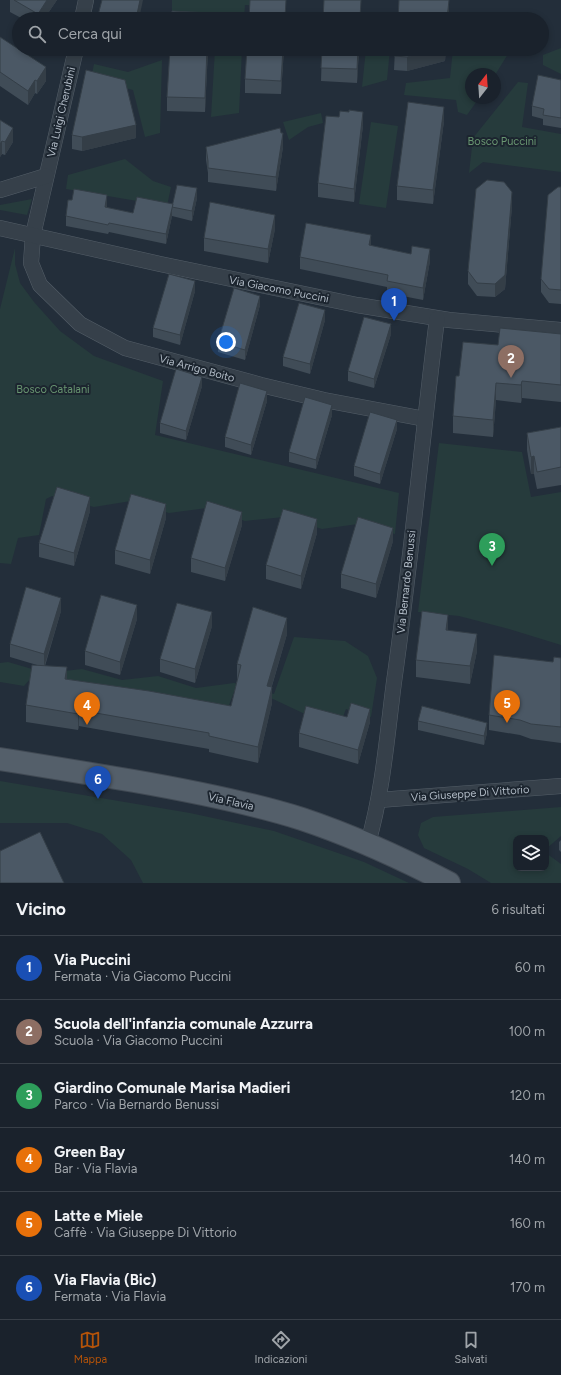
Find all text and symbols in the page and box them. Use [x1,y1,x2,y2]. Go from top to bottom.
search box [12,12,549,56]
icon: search [26,23,48,45]
text: Cerca qui [58,25,122,43]
street label: Via Luigi Cherubini [45,66,78,159]
north arrow [465,68,501,104]
park label: Bosco Puccini [468,135,536,148]
street label: Via Giacomo Puccini [228,273,330,306]
pin: 1 [381,288,407,321]
your location [216,332,236,352]
pin: 2 [498,345,524,378]
street label: Via Arrigo Boito [158,352,236,385]
park label: Bosco Catalani [16,383,90,396]
street label: Via Bernardo Benussi [395,530,418,634]
pin: 3 [479,533,505,566]
pin: 5 [494,690,520,723]
pin: 4 [74,692,100,725]
pin: 6 [85,766,111,799]
street label: Via Giuseppe Di Vittorio [410,783,530,804]
street label: Via Flavia [207,790,255,813]
map controls [513,835,549,871]
button: layers [513,835,549,871]
text: Vicino [16,899,66,919]
text: 6 risultati [491,902,545,917]
text: Via Puccini [54,951,131,969]
text: 1 [26,960,32,975]
text: 60 m [515,960,545,975]
text: Fermata · Via Giacomo Puccini [54,969,231,984]
text: Scuola dell'infanzia comunale Azzurra [54,1015,313,1033]
text: 2 [25,1024,33,1039]
text: 100 m [509,1024,545,1039]
text: Scuola · Via Giacomo Puccini [54,1033,223,1048]
text: Giardino Comunale Marisa Madieri [54,1079,290,1097]
text: 3 [25,1088,33,1103]
text: 120 m [510,1088,545,1103]
text: Parco · Via Bernardo Benussi [54,1097,219,1112]
text: Green Bay [54,1143,125,1161]
text: 4 [25,1152,33,1167]
text: 140 m [509,1152,545,1167]
text: Bar · Via Flavia [54,1161,137,1176]
text: Latte e Miele [54,1207,143,1225]
text: 5 [25,1216,33,1231]
text: 160 m [510,1216,545,1231]
text: Caffè · Via Giuseppe Di Vittorio [54,1225,237,1240]
text: Via Flavia (Bic) [54,1271,157,1289]
text: 6 [25,1280,33,1295]
text: 170 m [510,1280,545,1295]
text: Fermata · Via Flavia [54,1289,166,1304]
tab: Mappa [74,1329,107,1366]
tab: Indicazioni [255,1329,307,1366]
tab: Salvati [455,1329,487,1366]

